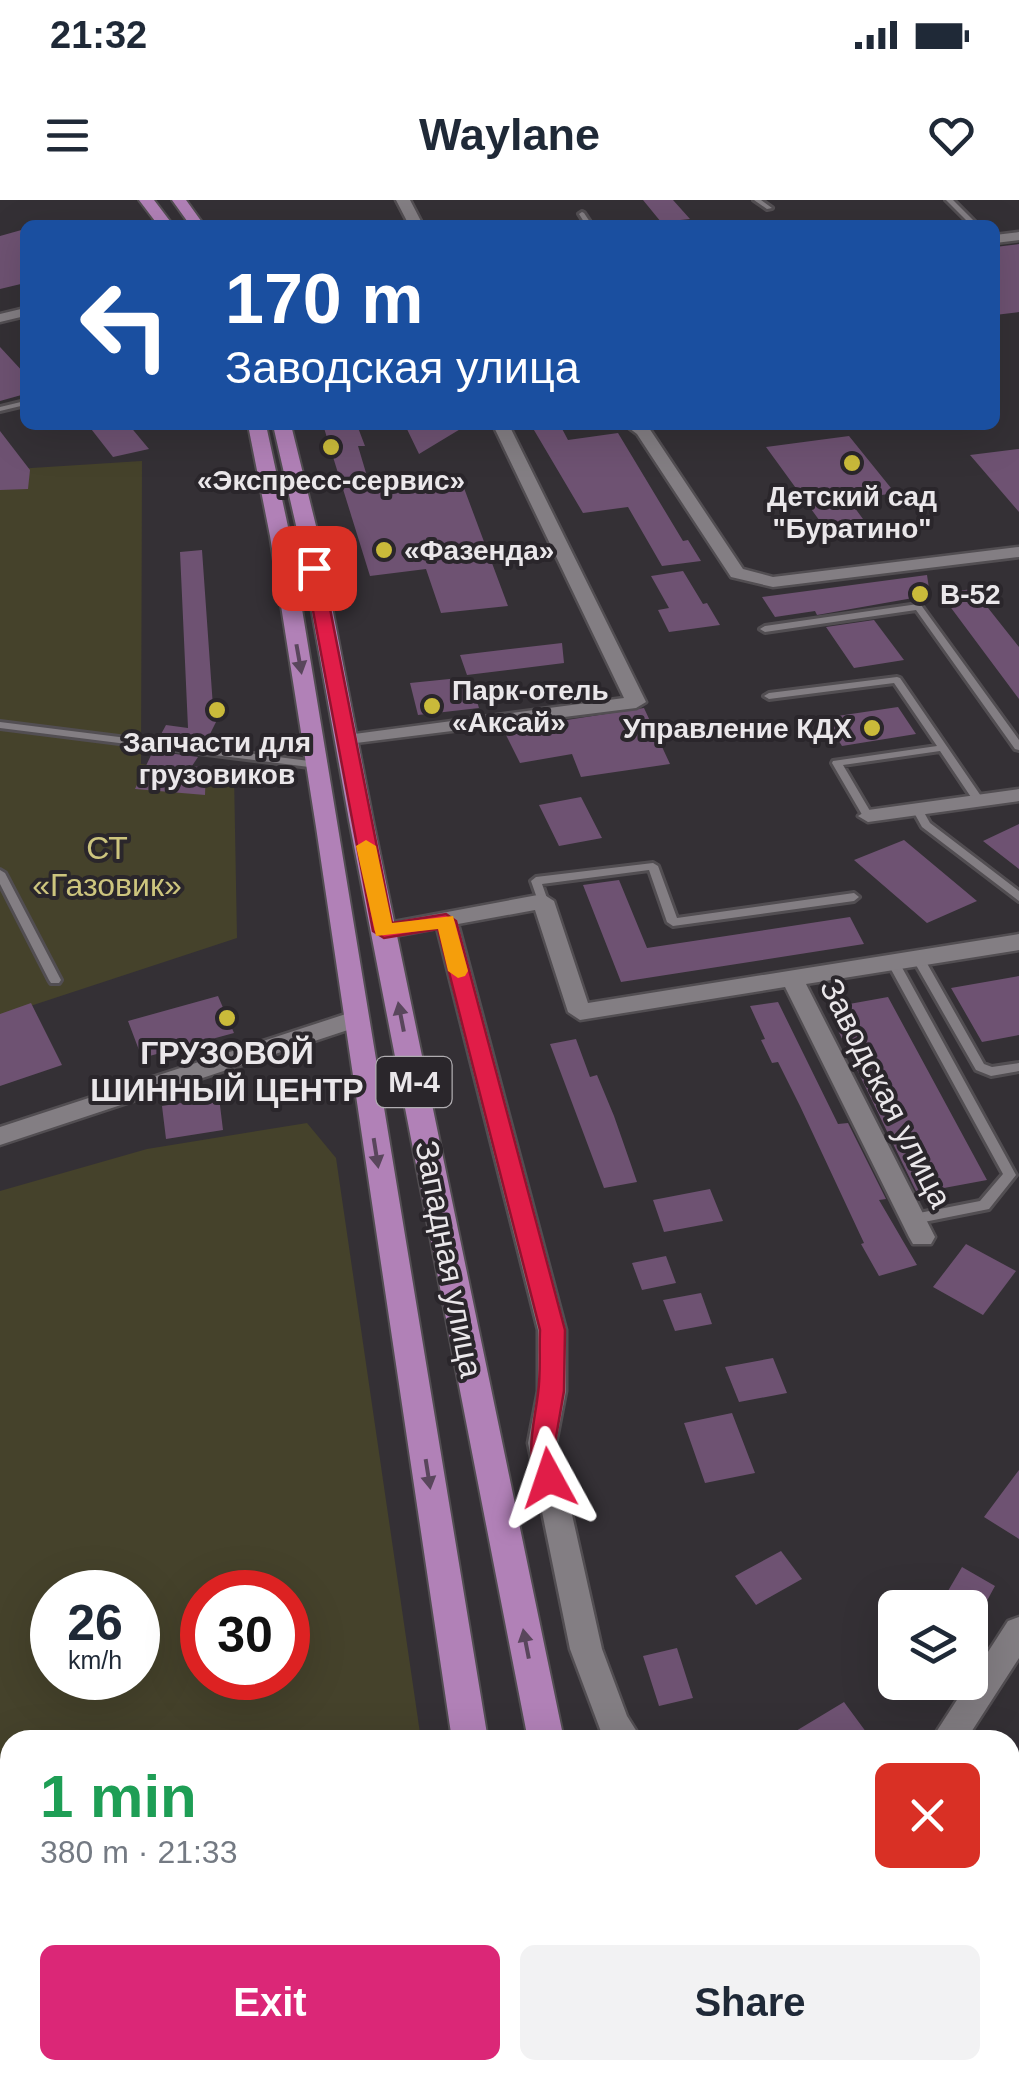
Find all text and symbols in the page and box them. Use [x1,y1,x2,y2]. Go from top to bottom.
text: 21:32 [50,14,147,56]
icon: menu [40,108,95,163]
icon: heart [924,108,979,163]
text: Waylane [419,109,600,160]
icon: left [60,260,190,390]
text: 170 m [225,260,423,338]
text: Заводская улица [225,342,580,393]
marker: «Экспресс-сервис» [320,436,342,458]
marker: Детский сад "Буратино" [841,452,863,474]
place label: «Экспресс-сервис» [197,465,465,496]
place label: Детский сад "Буратино" [767,481,937,544]
pin [272,526,357,611]
place label: «Фазенда» [404,535,554,566]
marker: «Фазенда» [373,539,395,561]
icon: arrive [287,541,342,596]
place label: В-52 [940,579,1001,610]
marker: В-52 [909,583,931,605]
one-way arrow [292,643,308,675]
place label: Парк-отель «Аксай» [452,675,609,738]
marker: Парк-отель «Аксай» [421,695,443,717]
marker: Запчасти для грузовиков [206,699,228,721]
place label: Управление КДХ [623,713,852,744]
marker: Управление КДХ [861,717,883,739]
place label: Запчасти для грузовиков [123,727,311,790]
park label: СТ «Газовик» [32,830,182,903]
street label: Заводская улица [813,972,959,1214]
one-way arrow [392,1001,408,1032]
marker: ГРУЗОВОЙ ШИННЫЙ ЦЕНТР [216,1007,238,1029]
place label: ГРУЗОВОЙ ШИННЫЙ ЦЕНТР [90,1035,364,1108]
road number: М-4 [376,1057,452,1107]
one-way arrow [369,1137,385,1169]
street label: Западная улица [408,1137,490,1381]
position arrow [497,1426,601,1530]
one-way arrow [421,1458,436,1490]
speed limit sign: 30 [180,1570,310,1700]
map controls [878,1590,988,1700]
button: layers [878,1590,988,1700]
text: 26 [67,1595,123,1651]
one-way arrow [518,1629,534,1660]
text: km/h [68,1646,122,1674]
text: 1 min [40,1763,197,1830]
button: close [875,1763,980,1868]
text: 380 m · 21:33 [40,1834,237,1870]
button: Exit [40,1945,500,2060]
button: Share [520,1945,980,2060]

